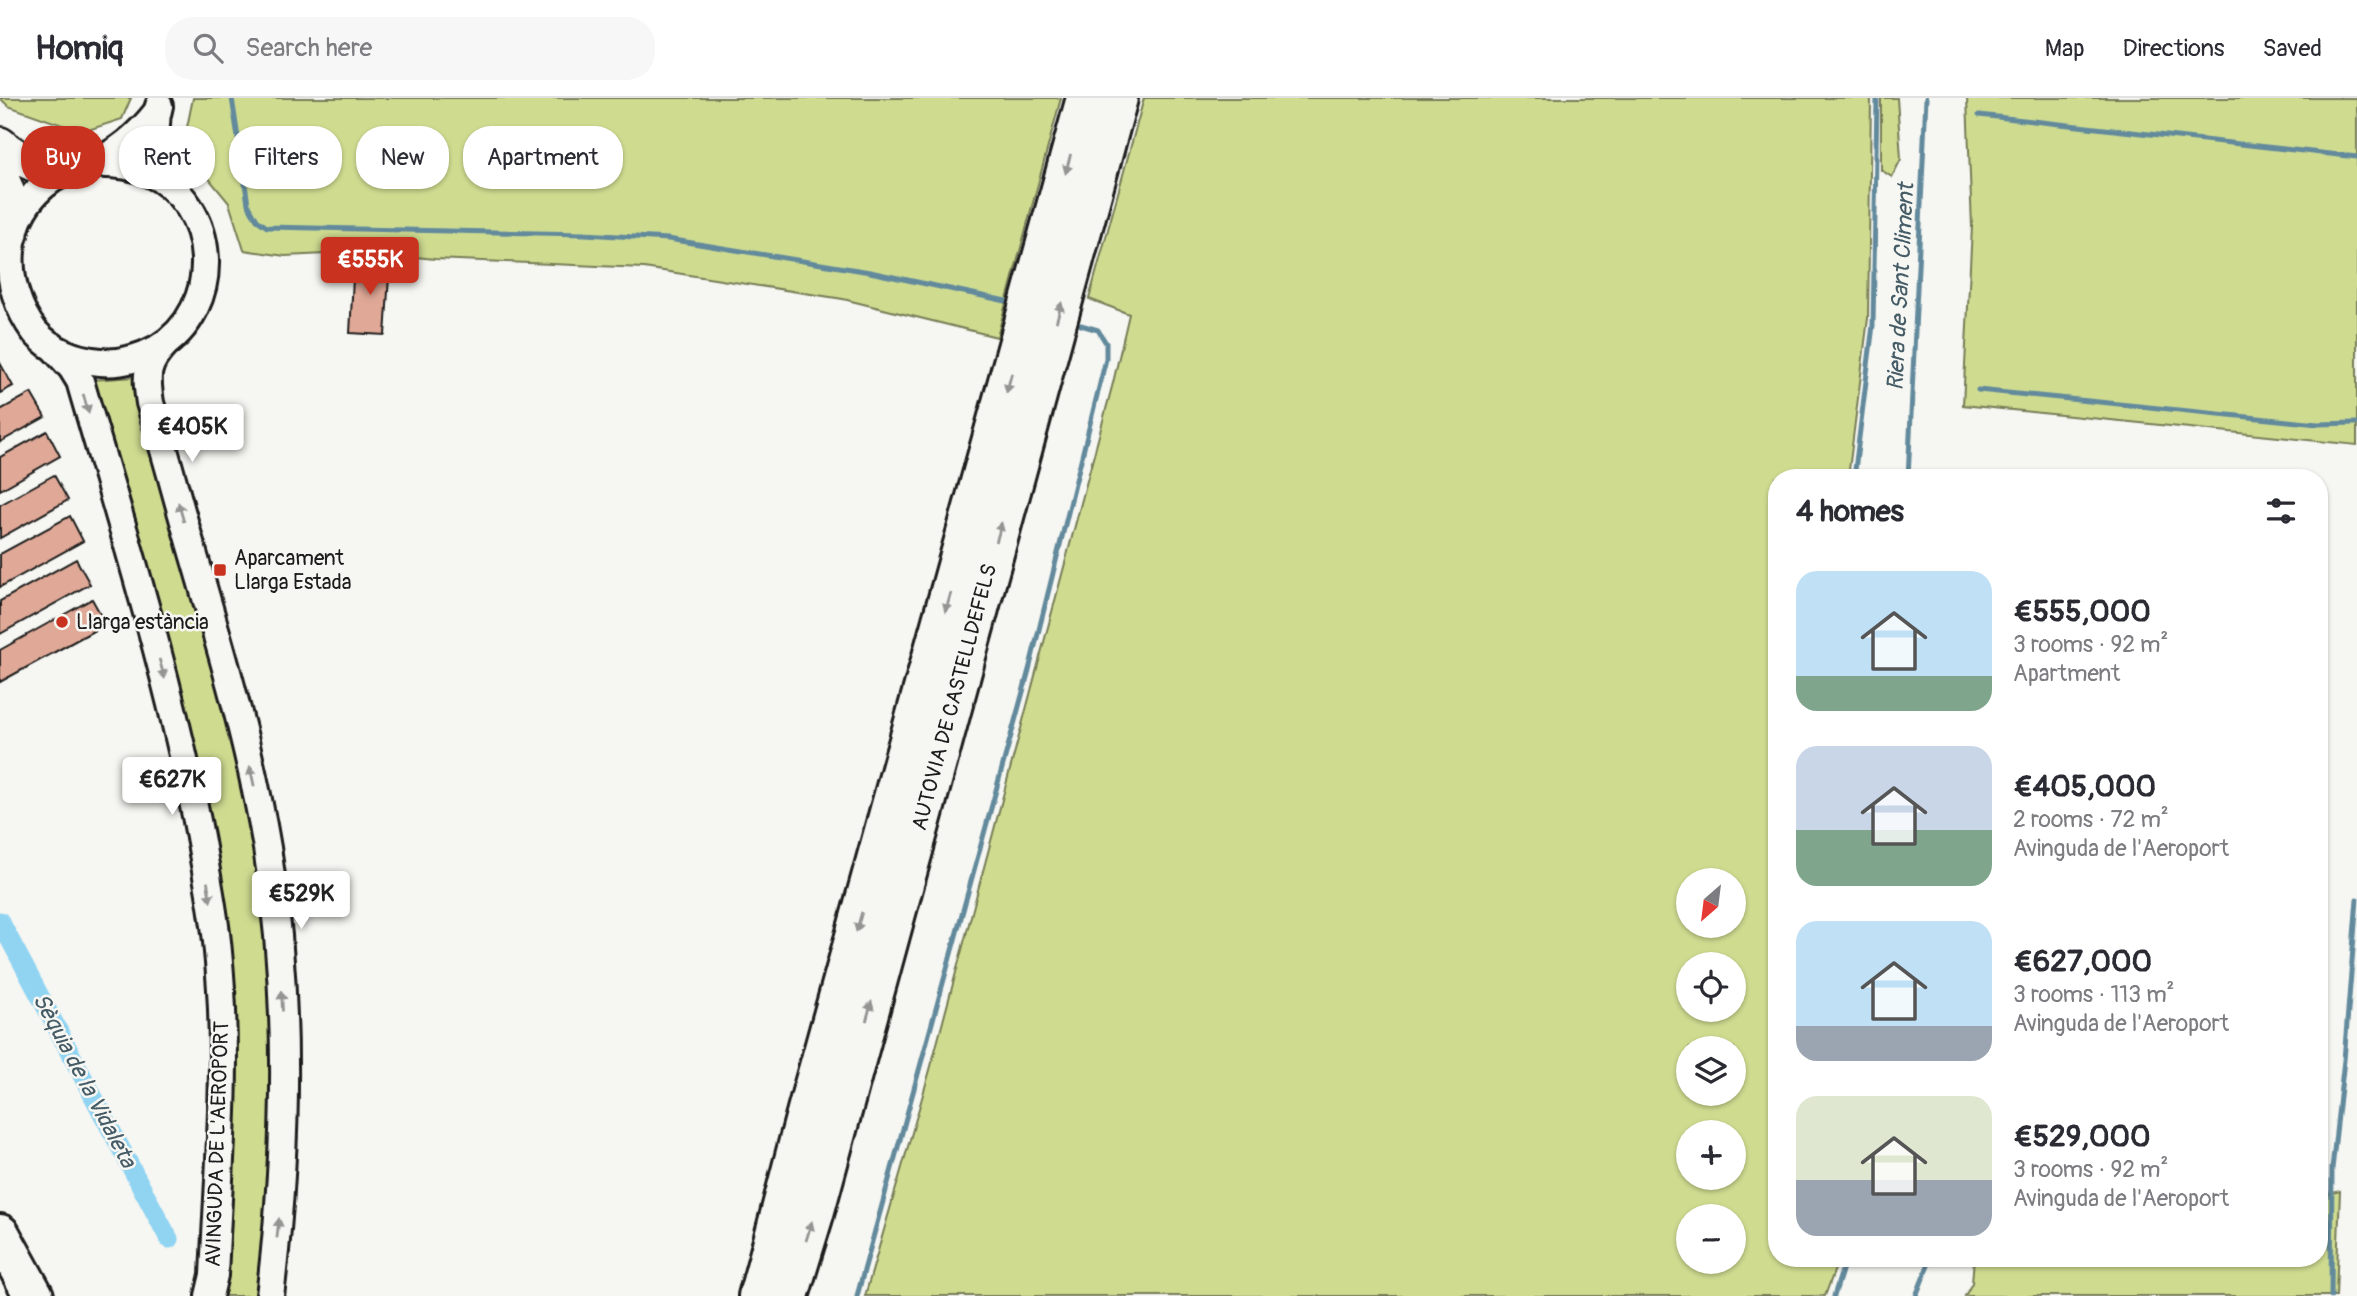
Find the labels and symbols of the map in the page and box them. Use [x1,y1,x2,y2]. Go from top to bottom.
one-way arrow [1063,154,1073,175]
water label: Riera de Sant Climent [1881,180,1921,391]
pin: €555K [321,238,419,297]
one-way arrow [1055,301,1065,322]
one-way arrow [1003,373,1013,394]
one-way arrow [82,393,92,414]
pin: €405K [143,404,241,464]
one-way arrow [176,501,186,522]
one-way arrow [994,520,1005,542]
place label: Aparcament Llarga Estada [234,545,352,596]
street label: AUTOVIA DE CASTELLDEFELS [906,561,1003,833]
marker: Aparcament Llarga Estada [212,562,228,578]
one-way arrow [943,593,953,614]
place label: Llarga estància [76,609,209,636]
marker: Llarga estància [54,614,70,630]
one-way arrow [157,659,168,681]
pin: €627K [123,758,221,817]
one-way arrow [247,765,258,787]
north arrow [1676,868,1746,938]
pin: €529K [252,872,350,931]
one-way arrow [204,881,215,903]
one-way arrow [854,911,864,932]
water label: Sèquia de la Vidaleta [26,988,143,1174]
one-way arrow [277,990,288,1012]
one-way arrow [864,1000,875,1022]
street label: AVINGUDA DE L'AEROPORT [200,1020,235,1268]
one-way arrow [272,1217,283,1239]
one-way arrow [805,1220,815,1241]

